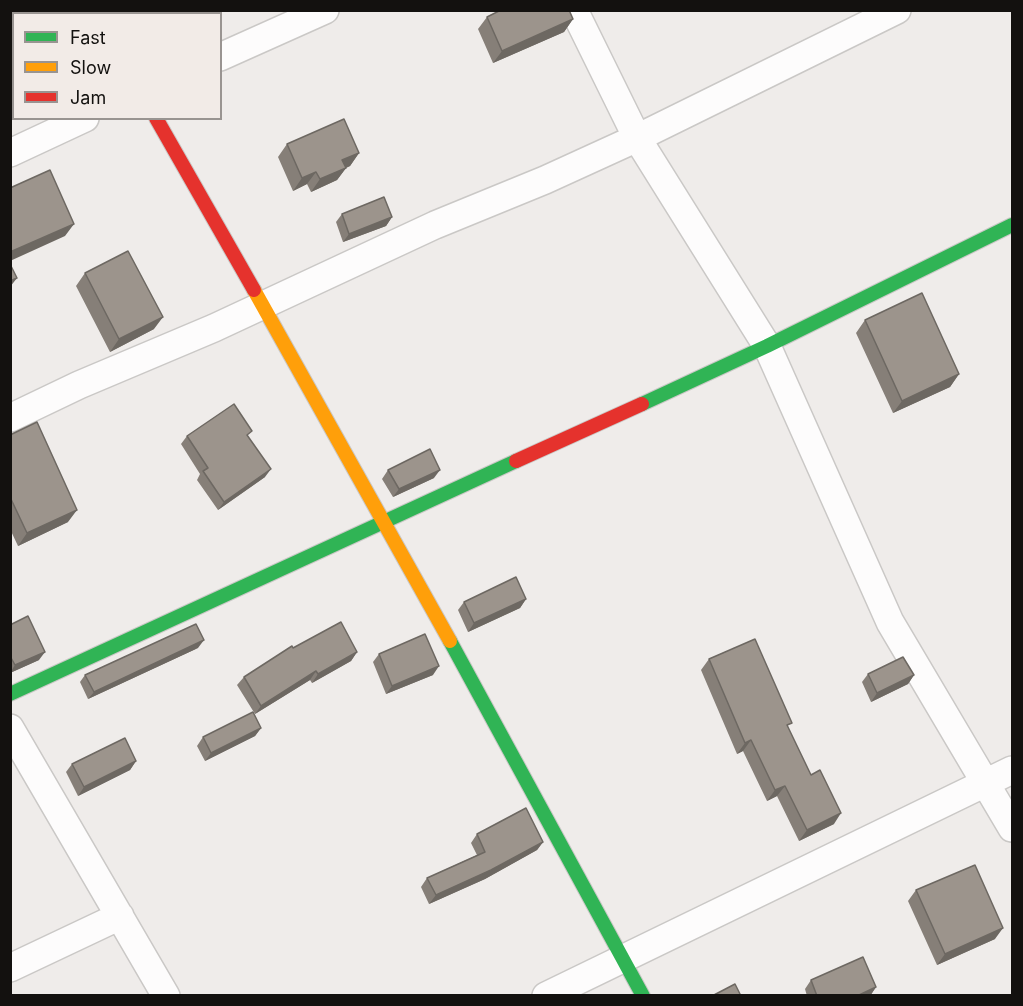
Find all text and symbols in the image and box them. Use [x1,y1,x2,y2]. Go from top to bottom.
legend [12,12,222,120]
text: Fast [70,27,106,48]
text: Slow [70,57,111,78]
text: Jam [70,87,106,108]

